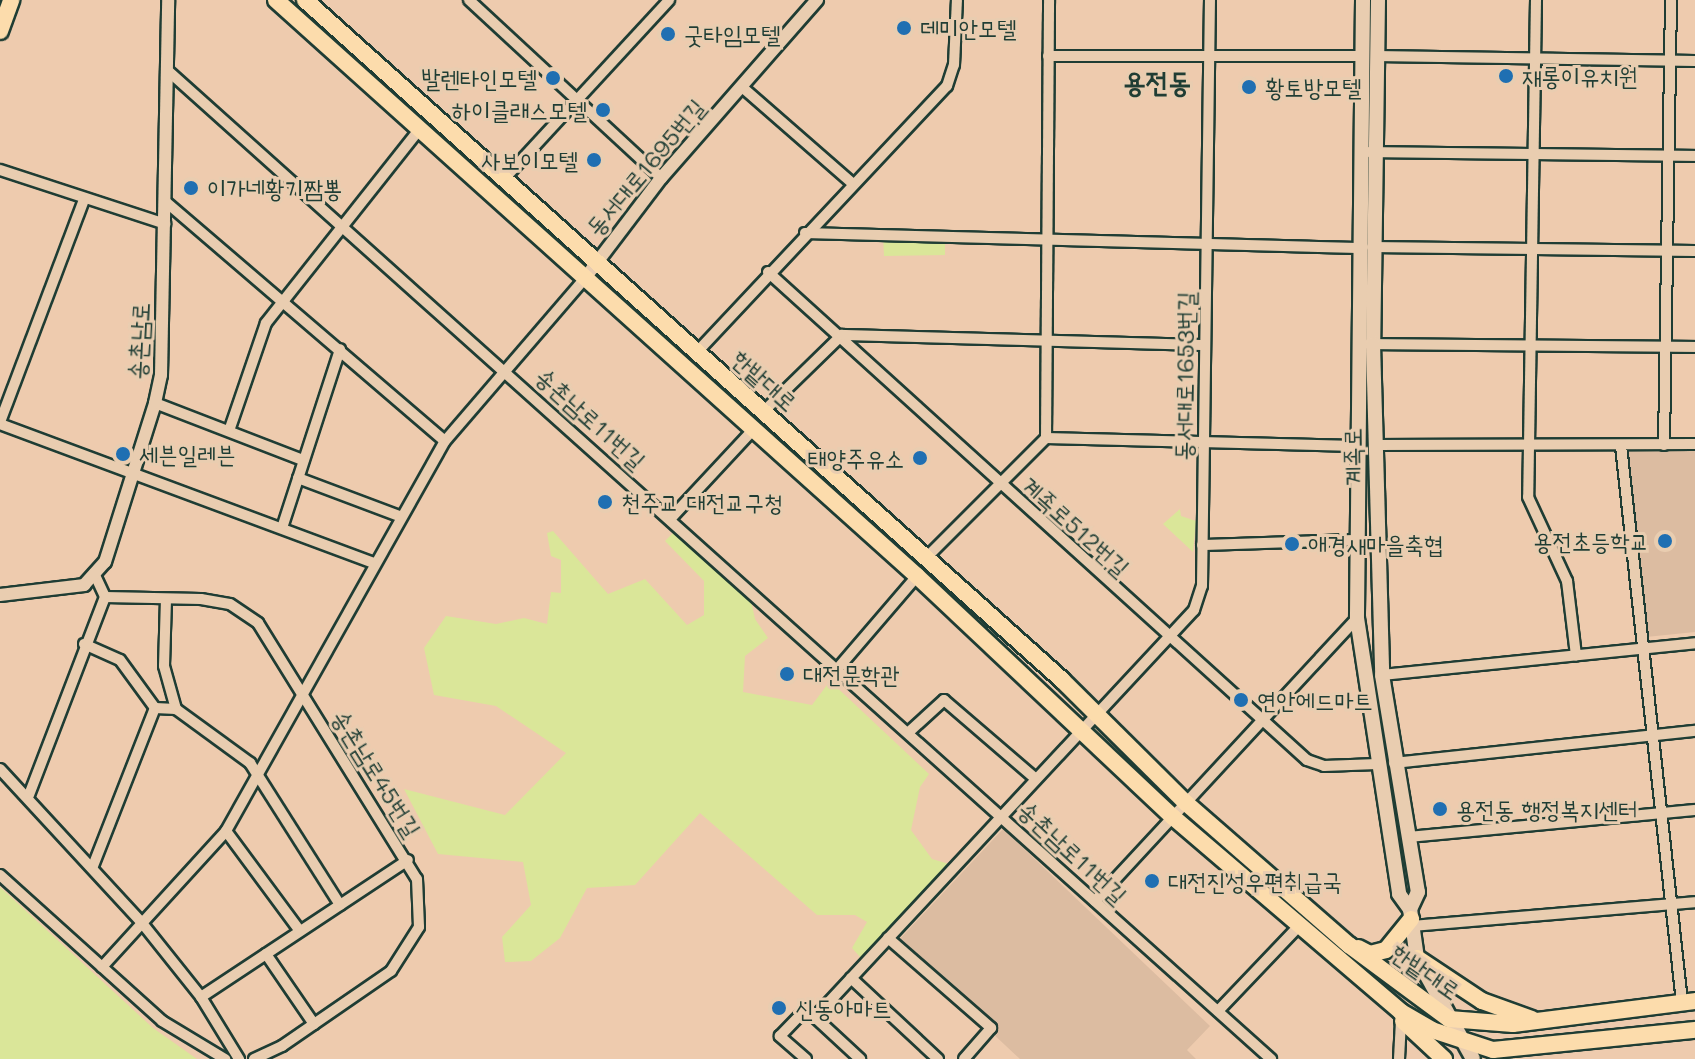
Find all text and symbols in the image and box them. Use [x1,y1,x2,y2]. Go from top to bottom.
place label: 데미안모텔 [920,14,1017,42]
marker: 데미안모텔 [895,19,913,37]
place label: 굿타임모텔 [684,20,781,48]
marker: 굿타임모텔 [659,25,677,43]
place label: 재롱이유치원 [1522,62,1638,90]
place label: 발렌타인모텔 [421,64,537,92]
district label: 용전동 [1123,64,1191,98]
marker: 재롱이유치원 [1497,67,1515,85]
marker: 발렌타인모텔 [544,69,562,87]
place label: 황토방모텔 [1265,73,1362,101]
marker: 황토방모텔 [1240,78,1258,96]
street label: 동서대로1695번길 [580,93,710,241]
place label: 하이클래스모텔 [452,96,587,124]
marker: 하이클래스모텔 [594,101,612,119]
place label: 사보이모텔 [481,146,578,174]
marker: 사보이모텔 [585,151,603,169]
place label: 이가네황기짬뽕 [207,174,342,202]
marker: 이가네황기짬뽕 [182,179,200,197]
street label: 동서대로1653번길 [1168,291,1200,461]
street label: 송촌남로 [122,302,154,380]
street label: 한밭대로 [727,343,803,417]
street label: 송촌남로11번길 [530,361,652,475]
street label: 계족로 [1337,428,1367,486]
place label: 세븐일레븐 [139,440,236,468]
place label: 태양주유소 [807,444,904,472]
marker: 세븐일레븐 [114,445,132,463]
marker: 태양주유소 [911,449,929,467]
street label: 계족로512번길 [1016,470,1136,582]
place label: 천주교 대전교구청 [621,488,783,516]
marker: 천주교 대전교구청 [596,493,614,511]
place label: 용전초등학교 [1533,527,1649,555]
place label: 애경새마을축협 [1308,530,1443,558]
marker: 용전초등학교 [1656,532,1674,550]
marker: 애경새마을축협 [1283,535,1301,553]
place label: 대전문학관 [803,660,900,688]
marker: 대전문학관 [778,665,796,683]
place label: 연안에드마트 [1257,686,1373,714]
marker: 연안에드마트 [1232,691,1250,709]
street label: 송촌남로45번길 [327,704,427,842]
street label: 송촌남로11번길 [1013,795,1133,909]
place label: 용전동 행정복지센터 [1456,795,1637,823]
marker: 용전동 행정복지센터 [1431,800,1449,818]
place label: 대전진성우편취급국 [1168,867,1342,895]
marker: 대전진성우편취급국 [1143,872,1161,890]
street label: 한밭대로 [1386,937,1466,1005]
place label: 신동아마트 [795,994,892,1022]
marker: 신동아마트 [770,999,788,1017]

